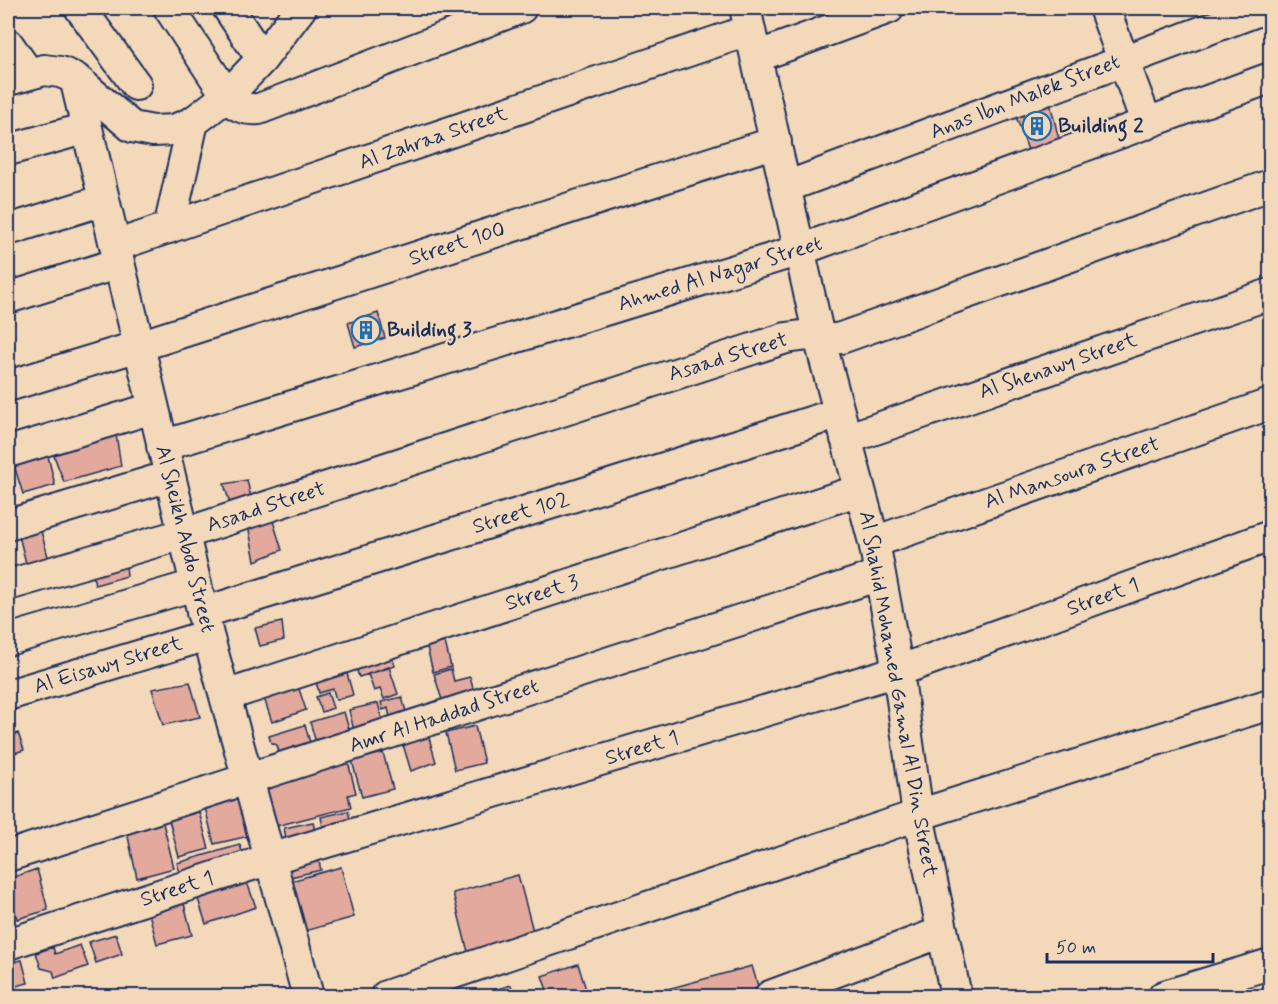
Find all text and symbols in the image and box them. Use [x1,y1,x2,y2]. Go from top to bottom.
street label: Anas Ibn Malek Street [926,48,1124,146]
street label: Al Zahraa Street [355,99,511,176]
building icon: Building 2 [1021,110,1053,142]
place label: Building 2 [1058,112,1144,142]
street label: Street 100 [405,215,509,273]
street label: Ahmed Al Nagar Street [614,230,826,319]
building icon: Building 3 [350,314,382,346]
place label: Building 3 [387,316,472,346]
street label: Asaad Street [665,326,791,388]
street label: Al Shenawy Street [975,326,1141,406]
street label: Al Mansoura Street [981,430,1163,516]
street label: Al Sheikh Abdo Street [148,442,222,636]
street label: Asaad Street [203,475,329,539]
street label: Street 102 [469,485,573,541]
street label: Al Shahid Mohamed Gamal Al Din Street [852,509,944,880]
street label: Street 3 [502,568,583,618]
street label: Street 1 [1063,571,1143,623]
street label: Al Eisawy Street [30,629,186,701]
street label: Amr Al Haddad Street [345,672,543,760]
street label: Street 1 [602,724,682,772]
street label: Street 1 [137,864,217,914]
scale bar [1047,926,1214,964]
text: 50 m [1056,936,1096,960]

